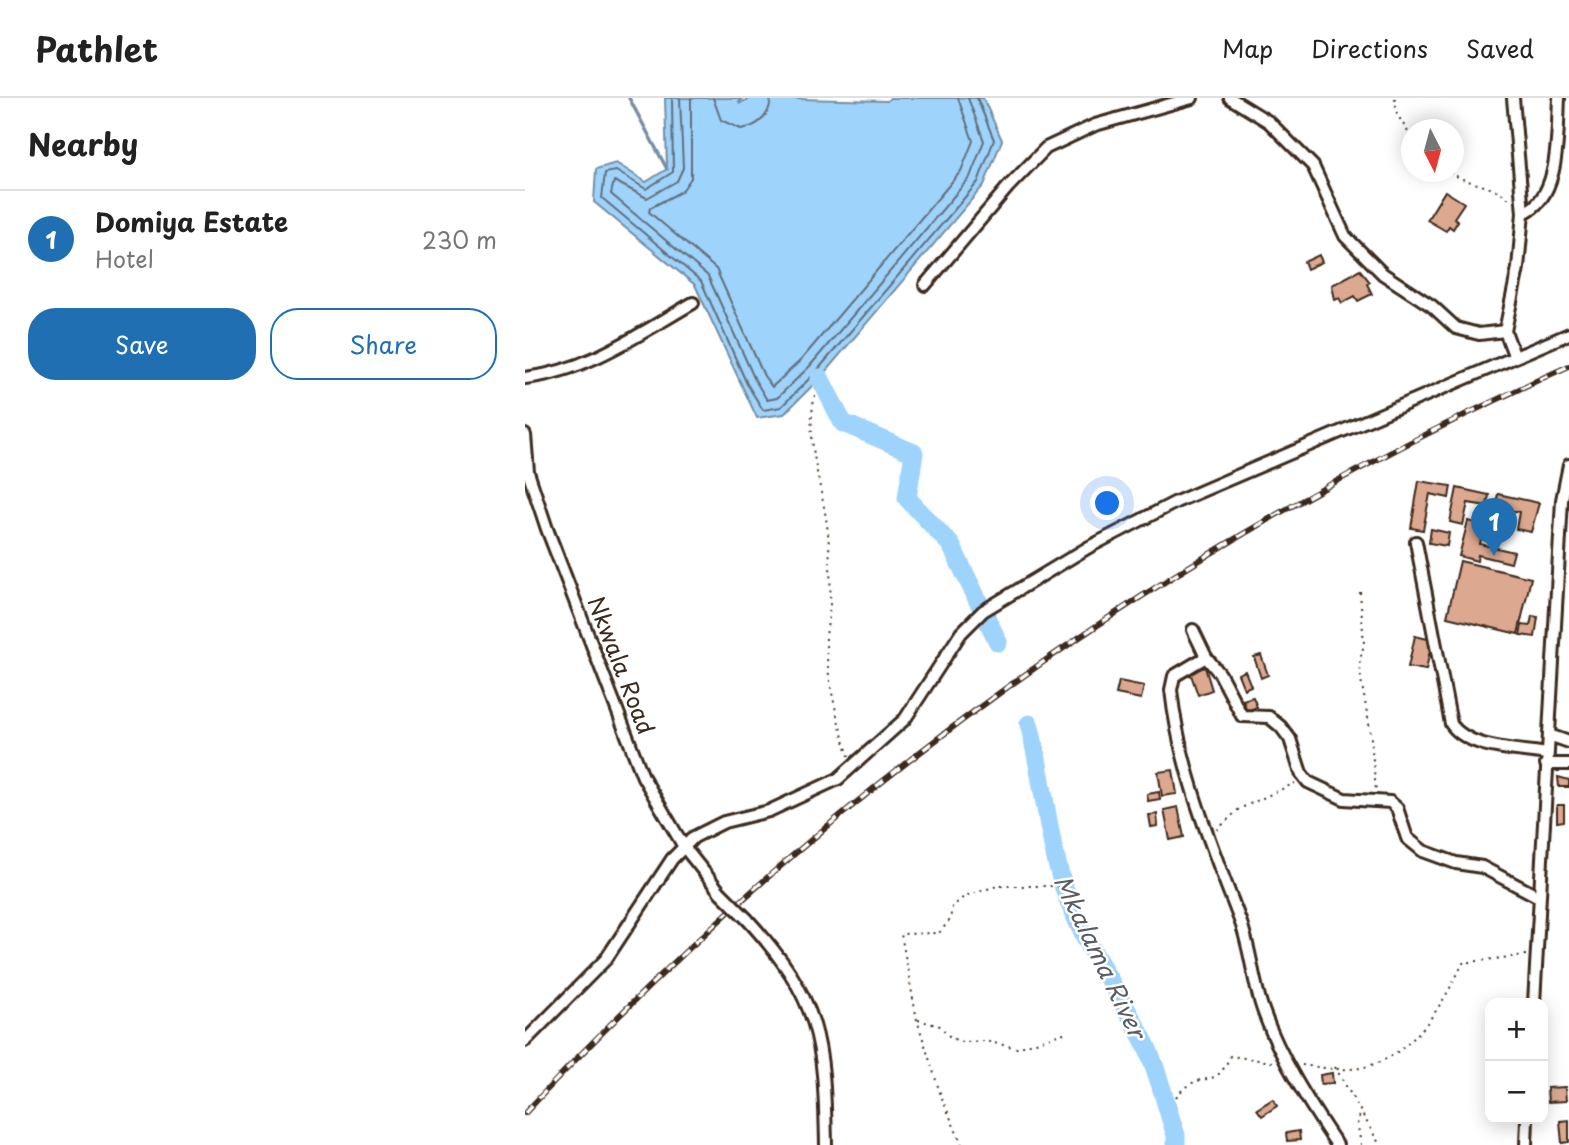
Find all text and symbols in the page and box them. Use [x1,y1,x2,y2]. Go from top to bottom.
text: Pathlet [35,23,158,73]
text: Map [1222,30,1273,66]
text: Directions [1311,30,1428,66]
text: Saved [1466,30,1534,66]
north arrow [1401,119,1464,182]
text: Nearby [28,121,138,166]
text: Domiya Estate [95,202,288,241]
text: 1 [46,222,57,257]
text: 230 m [422,222,497,257]
text: Hotel [95,241,154,276]
button: Save [28,308,256,380]
button: Share [270,308,497,380]
your location [1090,486,1124,520]
pin: 1 [1471,498,1517,556]
street label: Nkwala Road [580,591,664,739]
water label: Mkalama River [1046,868,1157,1047]
map controls [1485,998,1548,1124]
button: + [1485,998,1548,1061]
button: − [1485,1061,1548,1124]

